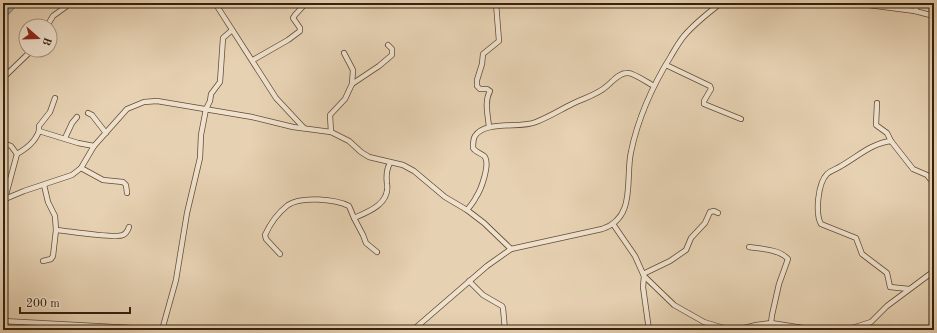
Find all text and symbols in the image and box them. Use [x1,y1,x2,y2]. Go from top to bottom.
north arrow [18,18,58,58]
text: B [39,35,52,47]
scale bar [20,289,130,315]
text: 200 m [26,298,60,310]

